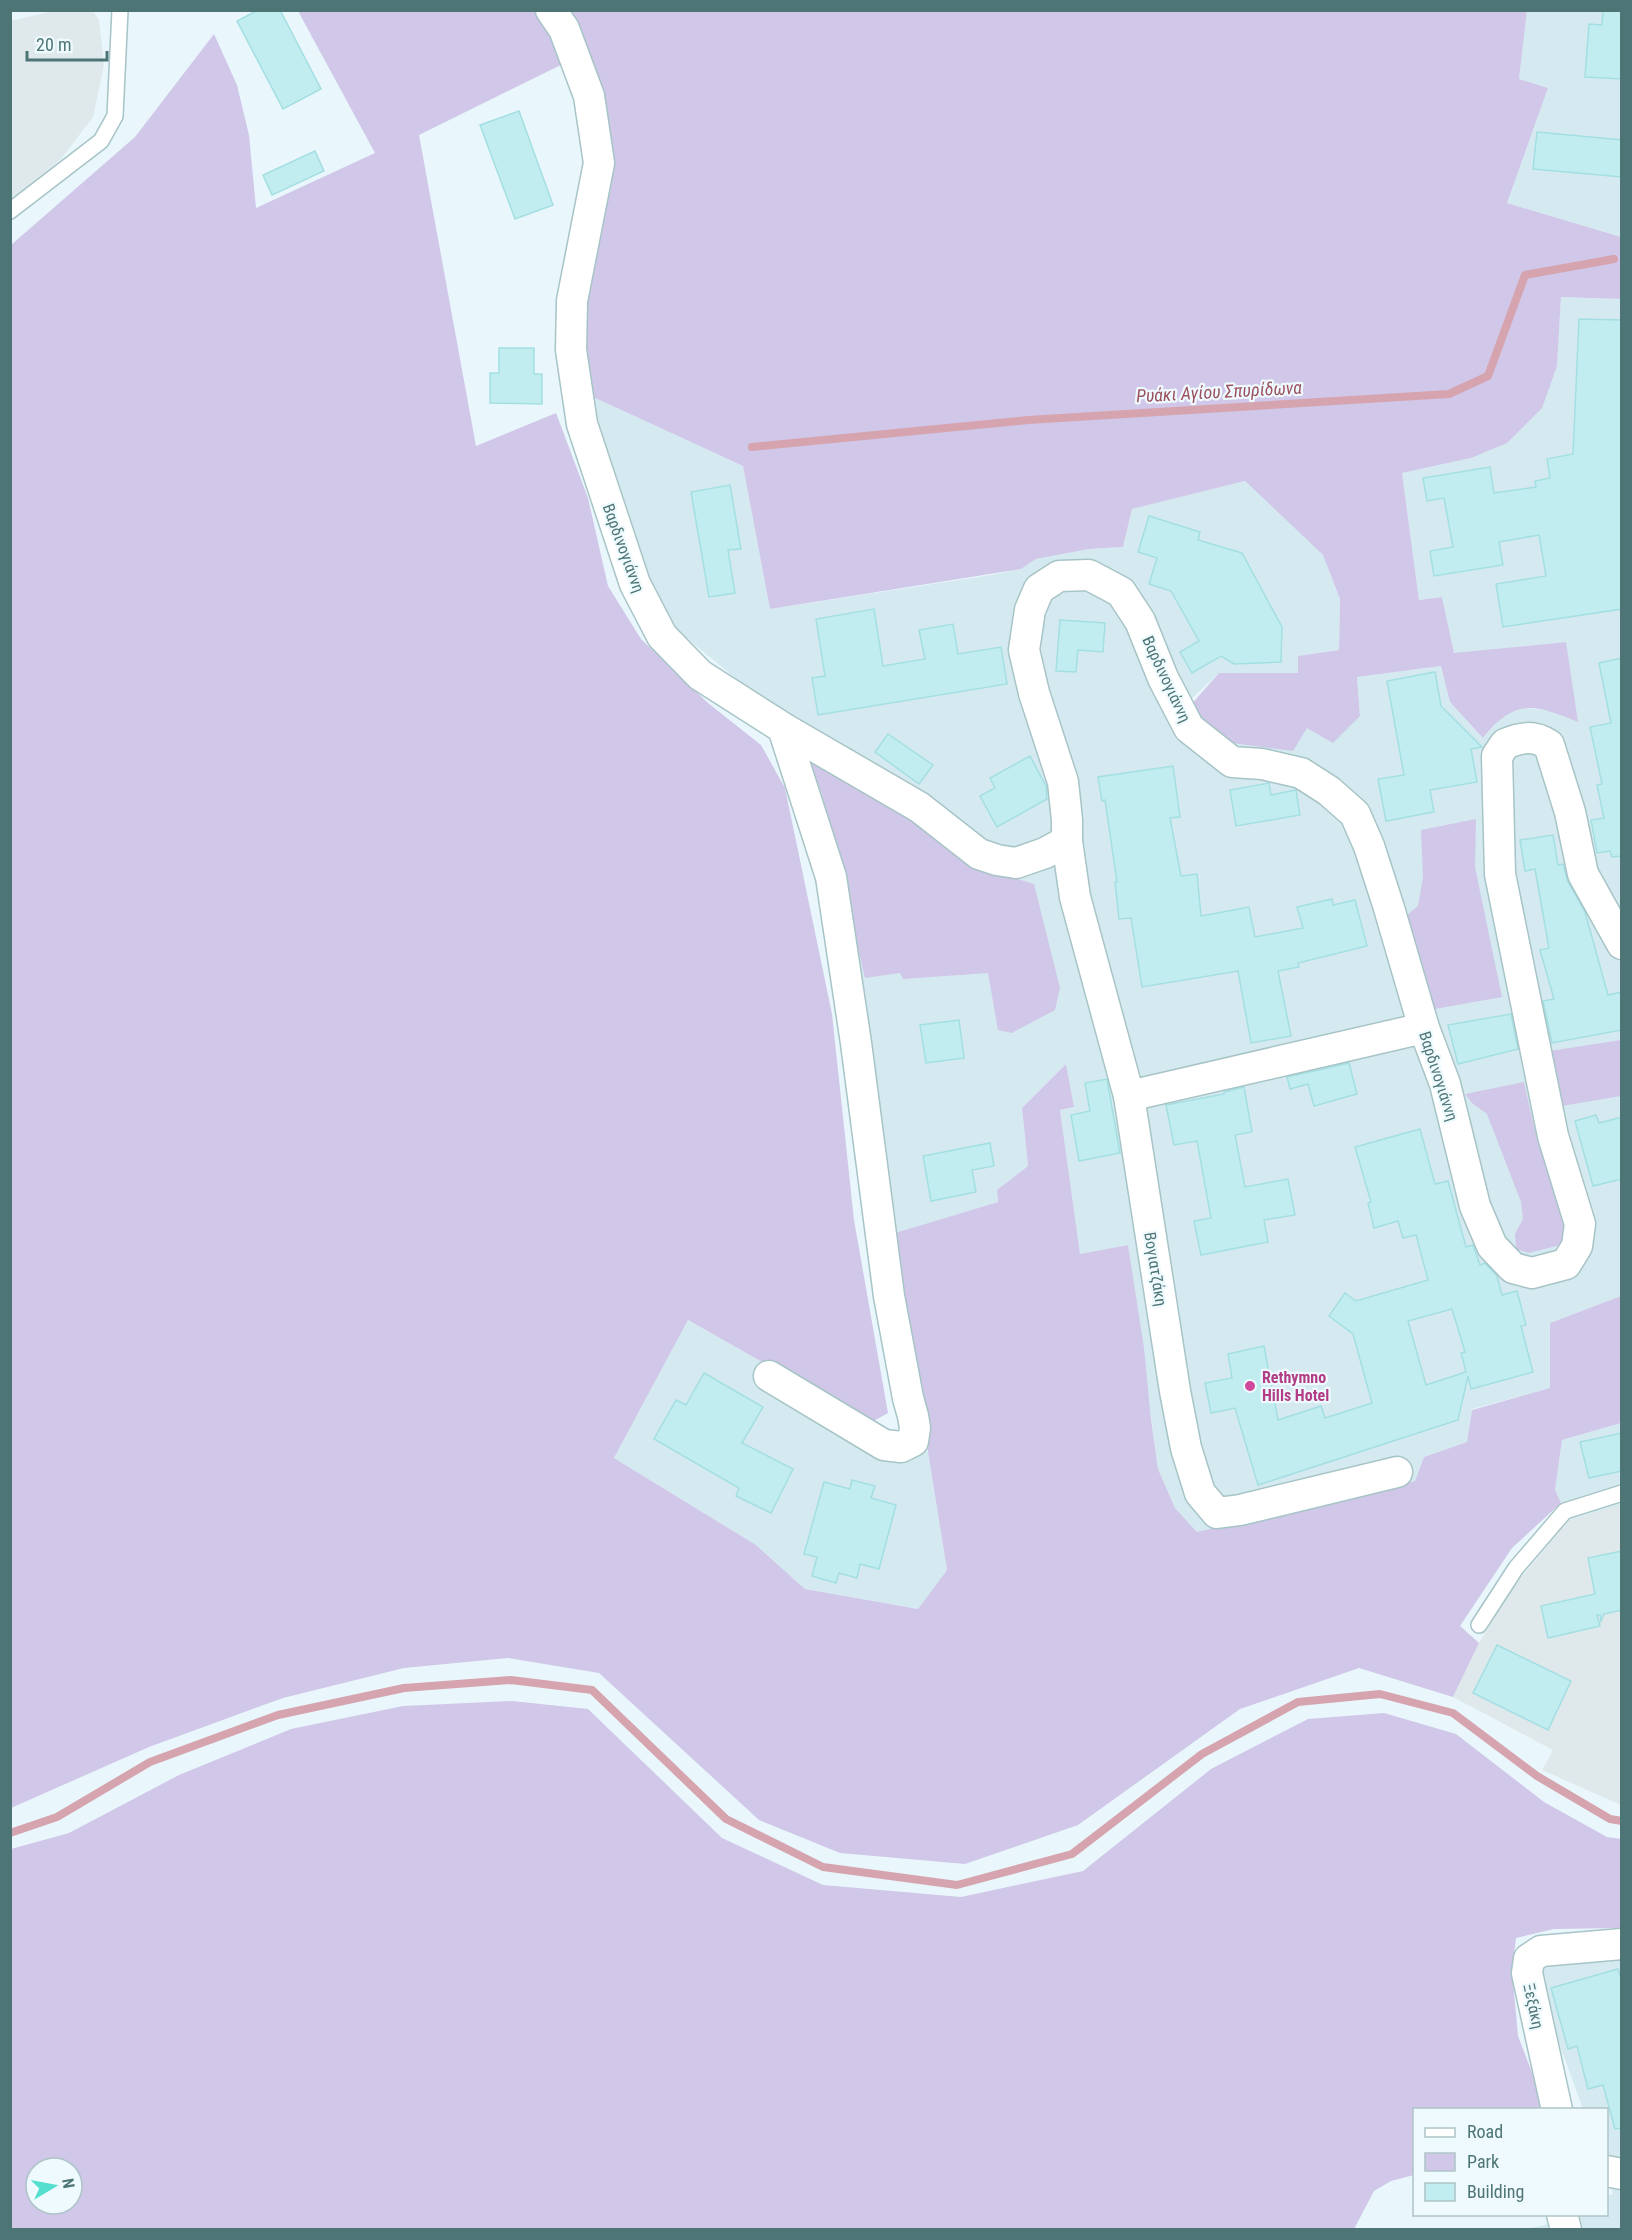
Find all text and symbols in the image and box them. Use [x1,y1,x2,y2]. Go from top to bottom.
scale bar [27,24,106,62]
text: 20 m [36,34,71,55]
water label: Ρυάκι Αγίου Σπυρίδωνα [1136,377,1303,406]
street label: Βαρδινογιάννη [599,501,648,595]
street label: Βαρδινογιάννη [1138,633,1195,725]
street label: Βαρδινογιάννη [1415,1029,1462,1123]
street label: Βογιατζάκη [1140,1231,1171,1307]
place label: Rethymno Hills Hotel [1262,1368,1329,1405]
marker: Rethymno Hills Hotel [1243,1379,1257,1393]
street label: Ξεξάκη [1519,1982,1548,2031]
legend [1413,2108,1608,2216]
text: Road [1467,2121,1503,2142]
text: Park [1467,2151,1499,2172]
north arrow [24,2156,84,2216]
text: N [58,2177,78,2190]
text: Building [1467,2181,1524,2202]

